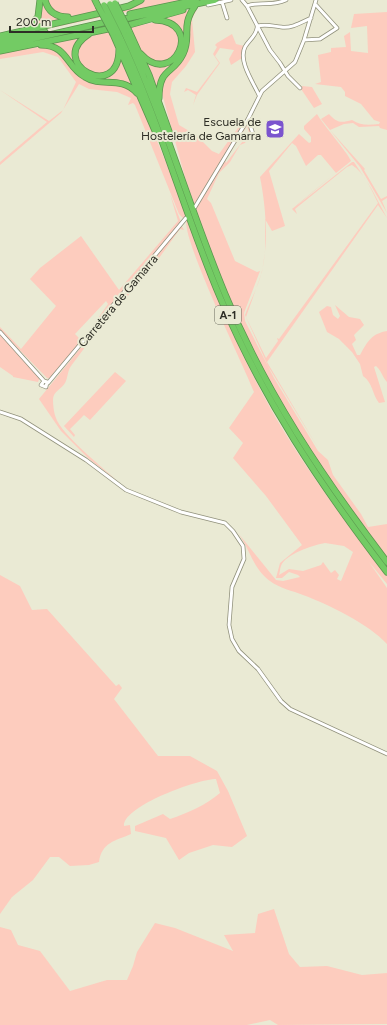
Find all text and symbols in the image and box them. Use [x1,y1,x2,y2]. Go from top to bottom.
scale bar [10,8,93,34]
text: 200 m [16,15,51,29]
place label: Escuela de Hostelería de Gamarra [141,115,261,143]
school or university icon: Escuela de Hostelería de Gamarra [264,118,286,140]
street label: Carretera de Gamarra [75,252,161,350]
road number: A-1 [215,306,241,324]

